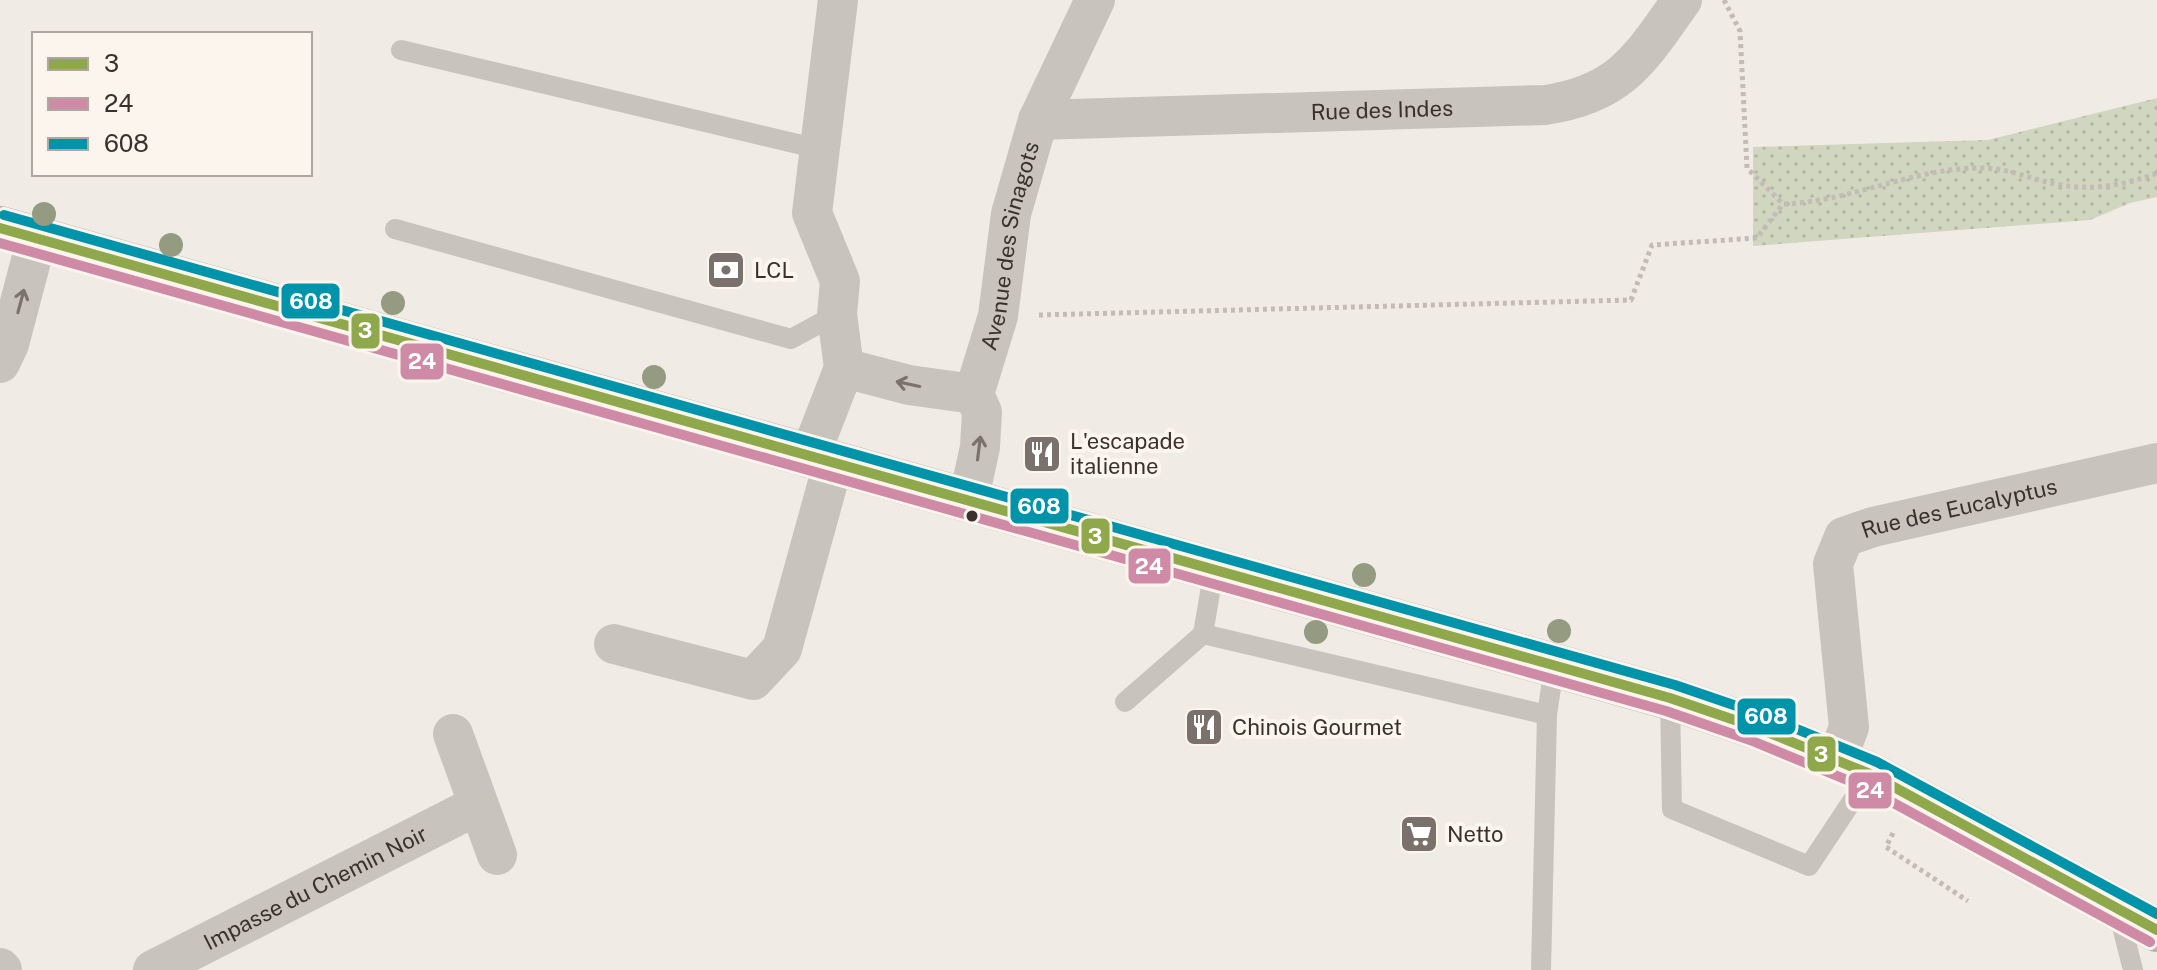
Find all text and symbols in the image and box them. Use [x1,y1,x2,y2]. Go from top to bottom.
legend [32,32,312,176]
text: 3 [104,49,119,77]
text: 24 [104,89,133,117]
street label: Rue des Indes [1310,95,1453,125]
text: 608 [104,129,149,157]
street label: Avenue des Sinagots [975,138,1044,353]
bank icon: LCL [705,249,747,291]
place label: LCL [754,257,794,283]
line badge: 608 [280,282,341,320]
text: 608 [289,288,333,314]
one-way arrow [14,289,29,315]
line badge: 3 [350,312,381,350]
text: 3 [358,317,372,343]
line badge: 24 [399,342,445,381]
text: 24 [408,348,436,374]
one-way arrow [896,375,922,390]
place label: L'escapade italienne [1070,428,1185,479]
restaurant icon: L'escapade italienne [1021,433,1063,475]
one-way arrow [972,435,987,461]
street label: Rue des Eucalyptus [1858,473,2060,543]
line badge: 608 [1009,487,1070,525]
text: 608 [1017,493,1061,519]
unlabelled marker [964,508,980,524]
line badge: 3 [1080,517,1111,555]
text: 3 [1088,523,1102,549]
line badge: 24 [1127,547,1172,585]
text: 24 [1135,553,1163,579]
line badge: 608 [1736,697,1797,736]
text: 608 [1744,703,1788,729]
restaurant icon: Chinois Gourmet [1183,706,1225,748]
place label: Chinois Gourmet [1232,714,1402,740]
line badge: 3 [1806,735,1837,773]
text: 3 [1814,741,1828,767]
line badge: 24 [1847,771,1893,810]
text: 24 [1856,777,1884,803]
supermarket icon: Netto [1398,813,1440,855]
street label: Impasse du Chemin Noir [199,820,431,955]
place label: Netto [1447,821,1504,847]

